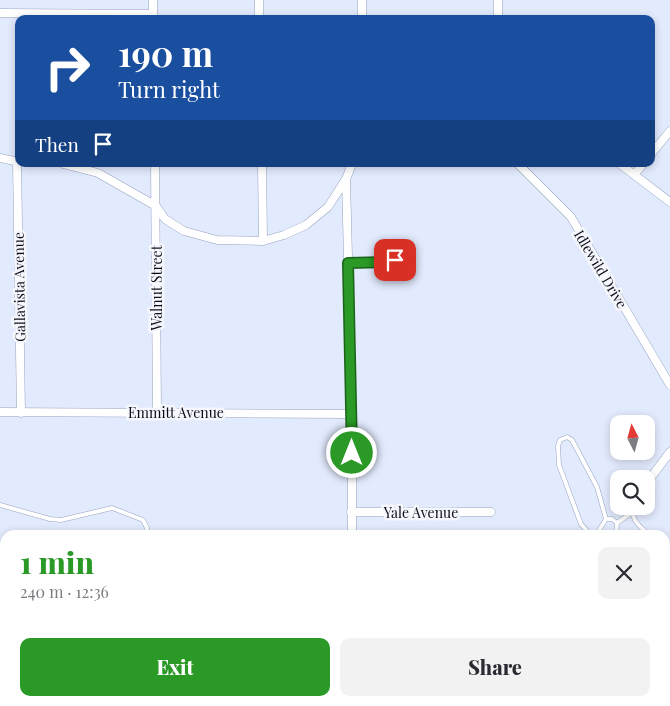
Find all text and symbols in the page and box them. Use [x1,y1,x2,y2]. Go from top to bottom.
text: 190 m [118,29,213,76]
icon: right [35,35,100,100]
text: Turn right [118,74,220,104]
icon: arrive [89,130,117,158]
text: Then [35,131,79,157]
street label: Idlewild Drive [570,226,632,312]
street label: Gallavista Avenue [9,232,29,342]
pin [374,239,416,281]
street label: Walnut Street [147,244,166,332]
icon: arrive [381,246,409,274]
street label: Emmitt Avenue [128,403,224,422]
north arrow [610,415,655,460]
map controls [610,415,655,515]
position arrow [325,426,377,478]
button: search [610,470,655,515]
street label: Yale Avenue [383,503,458,522]
text: 1 min [20,542,94,582]
button: close [598,547,650,599]
text: 240 m · 12:36 [20,581,109,602]
button: Exit [20,638,330,696]
button: Share [340,638,650,696]

